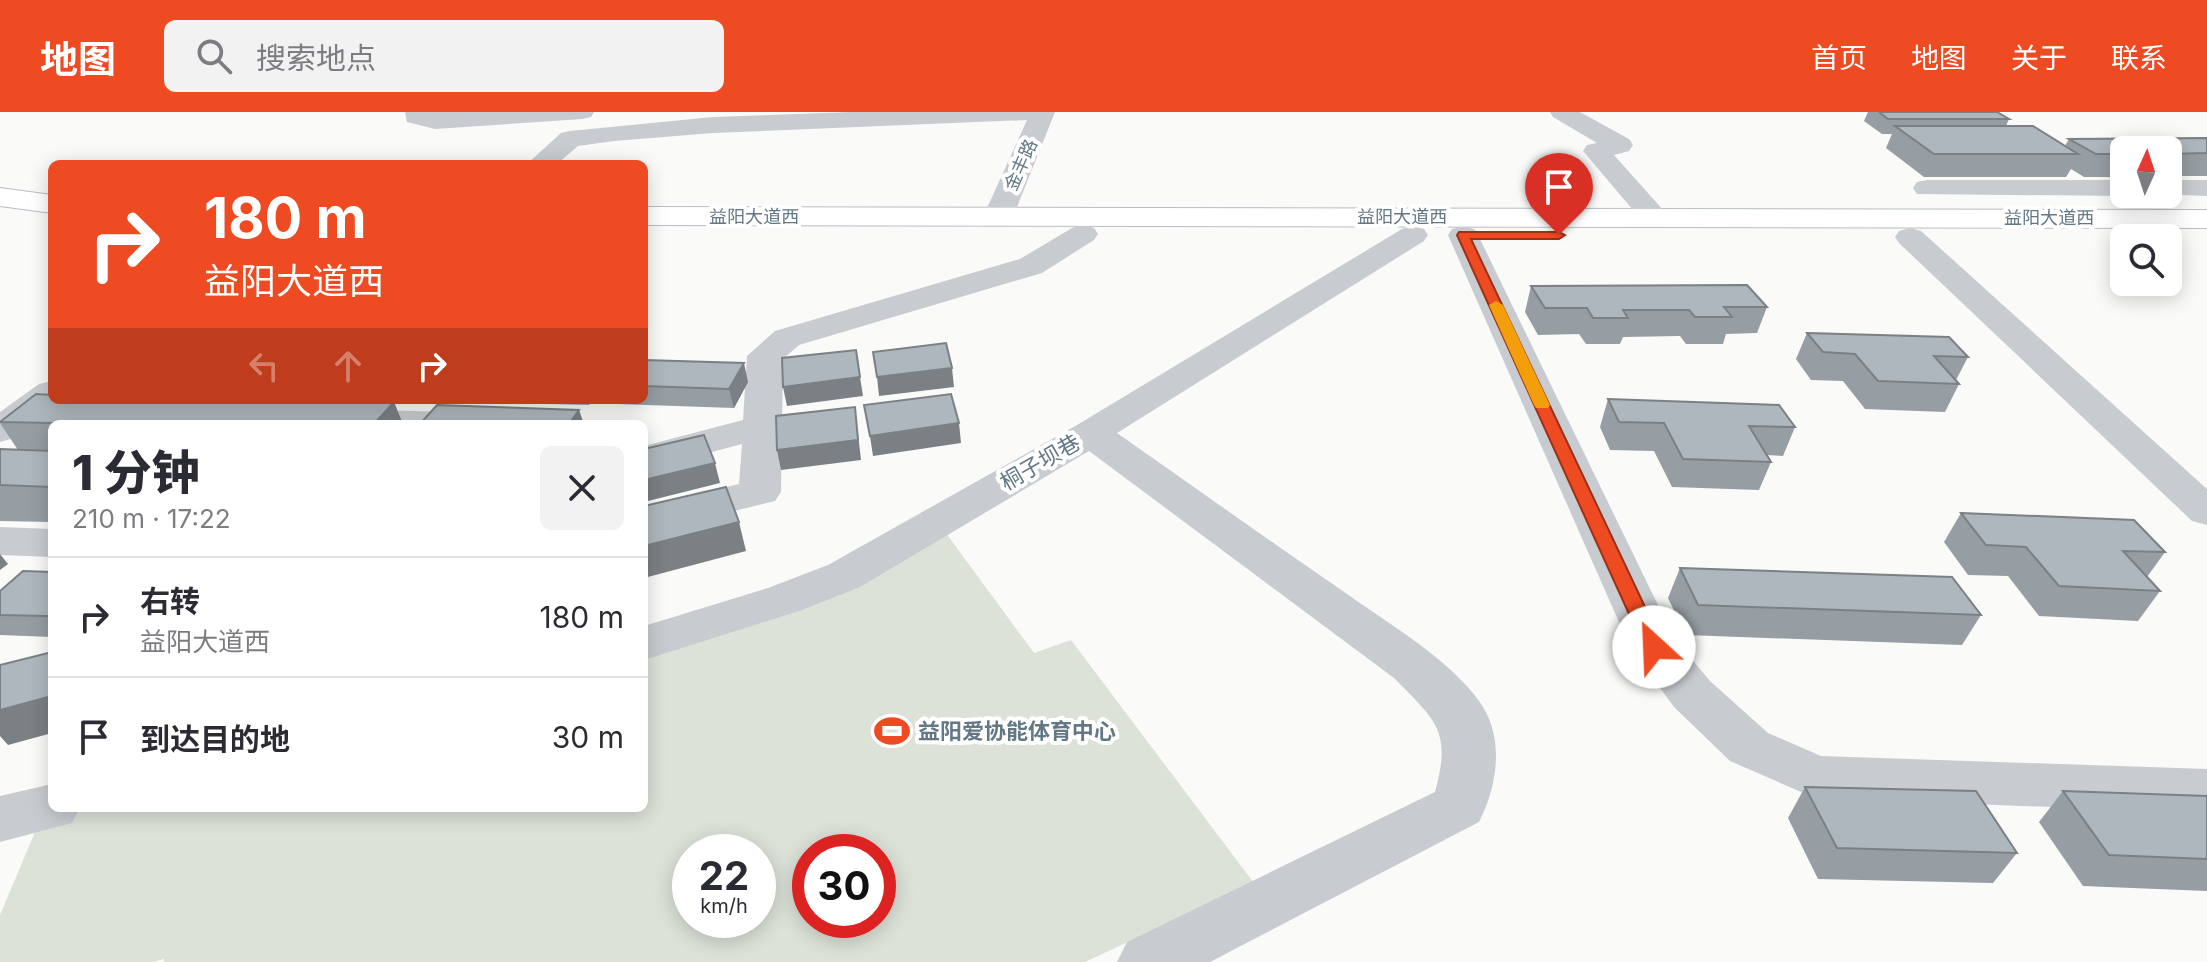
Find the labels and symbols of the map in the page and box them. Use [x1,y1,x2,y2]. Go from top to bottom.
street label: 金丰路 [1000,136,1041,194]
north arrow [2110,136,2182,208]
pin [1525,153,1593,235]
street label: 益阳大道西 [709,206,799,227]
street label: 益阳大道西 [1357,206,1447,227]
street label: 益阳大道西 [2004,207,2094,228]
street label: 桐子坝巷 [995,429,1085,495]
position arrow [1612,605,1696,689]
sports icon: 益阳爱协能体育中心 [873,712,911,750]
place label: 益阳爱协能体育中心 [918,718,1116,744]
speed limit sign: 30 [792,834,896,938]

